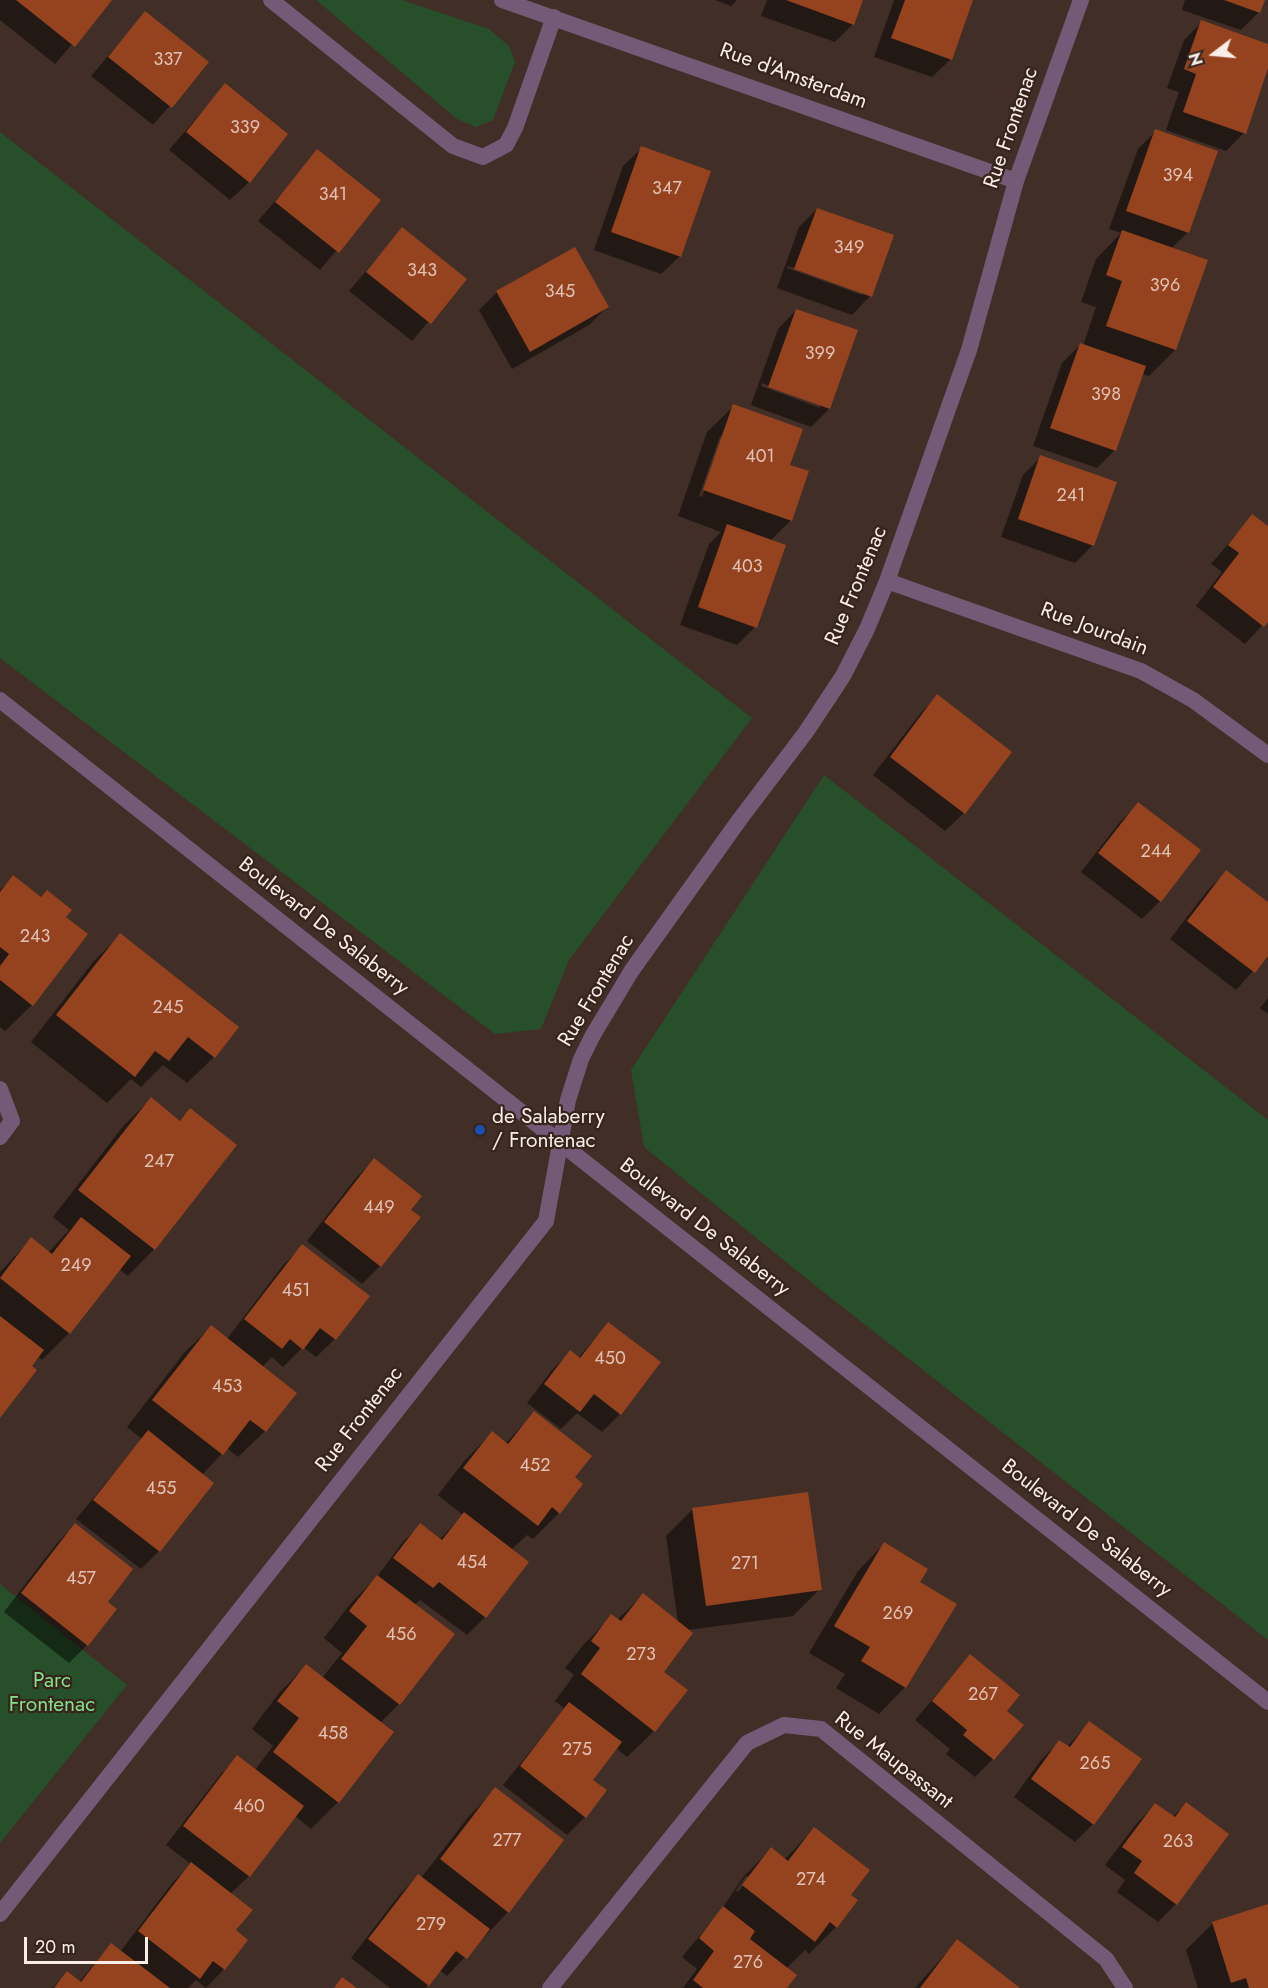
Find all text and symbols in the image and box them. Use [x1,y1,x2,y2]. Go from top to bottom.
north arrow [1184,24,1244,84]
street label: Rue d'Amsterdam [716,39,870,115]
house number: 337 [154,50,182,72]
text: N [1183,50,1209,68]
street label: Rue Frontenac [980,64,1044,192]
house number: 339 [230,118,260,140]
house number: 394 [1163,166,1193,188]
house number: 347 [652,179,682,201]
house number: 341 [319,185,347,207]
house number: 349 [834,238,864,260]
house number: 343 [407,261,437,283]
house number: 396 [1150,276,1180,298]
house number: 345 [545,282,575,304]
house number: 399 [805,344,835,366]
house number: 398 [1091,385,1121,407]
house number: 401 [745,447,775,469]
house number: 241 [1057,486,1085,508]
street label: Rue Frontenac [821,523,893,649]
house number: 403 [731,557,763,579]
street label: Rue Jourdain [1037,598,1151,662]
house number: 244 [1140,842,1172,864]
street label: Boulevard De Salaberry [233,853,413,1001]
house number: 243 [20,927,50,949]
street label: Rue Frontenac [554,930,640,1052]
house number: 245 [153,998,183,1020]
place label: de Salaberry / Frontenac [492,1105,605,1155]
marker: de Salaberry / Frontenac [473,1123,487,1137]
house number: 247 [144,1152,174,1174]
street label: Boulevard De Salaberry [614,1154,794,1302]
house number: 449 [363,1198,395,1220]
house number: 249 [60,1256,92,1278]
house number: 451 [282,1281,310,1303]
house number: 450 [594,1349,626,1371]
street label: Rue Frontenac [311,1362,409,1478]
house number: 453 [212,1377,242,1399]
street label: Boulevard De Salaberry [996,1455,1176,1603]
house number: 452 [520,1456,550,1478]
house number: 455 [146,1479,176,1501]
house number: 454 [456,1553,488,1575]
house number: 271 [731,1554,759,1576]
house number: 457 [66,1569,96,1591]
house number: 269 [883,1604,913,1626]
house number: 456 [385,1625,417,1647]
house number: 273 [626,1645,656,1667]
park label: Parc Frontenac [9,1669,95,1719]
house number: 267 [968,1685,998,1707]
street label: Rue Maupassant [829,1707,957,1815]
house number: 458 [318,1724,348,1746]
house number: 275 [562,1740,592,1762]
house number: 265 [1080,1754,1110,1776]
house number: 460 [233,1797,265,1819]
house number: 277 [492,1831,522,1853]
house number: 263 [1163,1832,1193,1854]
house number: 274 [796,1870,826,1892]
house number: 279 [416,1915,446,1937]
scale bar [27,1925,152,1963]
text: 20 m [35,1934,75,1960]
house number: 276 [733,1953,763,1975]

